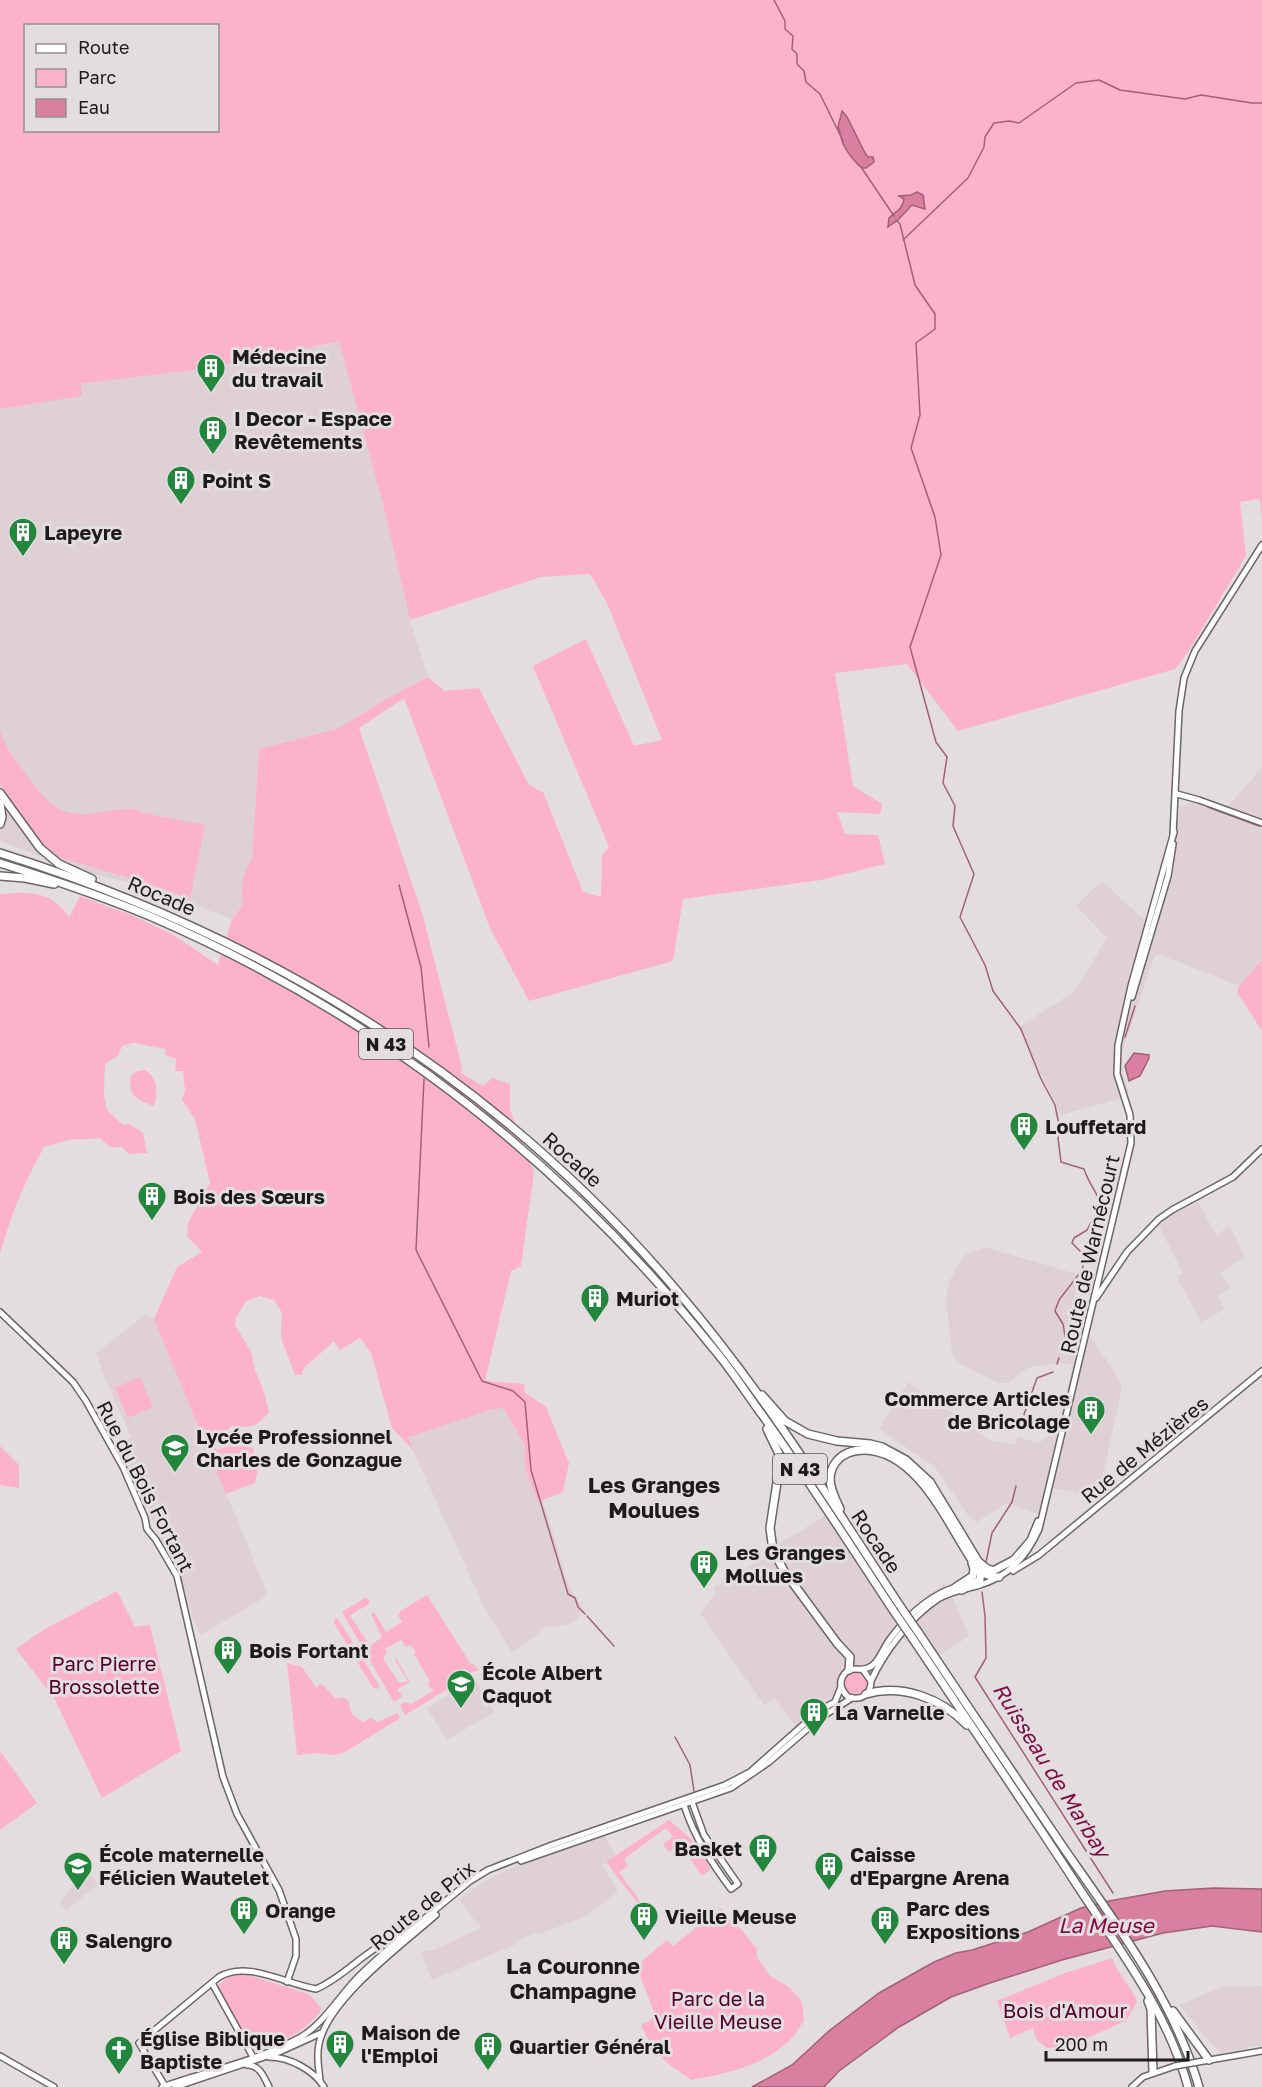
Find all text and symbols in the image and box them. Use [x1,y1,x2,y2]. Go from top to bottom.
legend [24,24,219,132]
text: Route [78,36,129,58]
text: Parc [78,66,117,88]
text: Eau [78,96,110,118]
place label: Médecine du travail [232,344,327,391]
building icon: Médecine du travail [195,352,227,394]
place label: I Decor - Espace Revêtements [234,406,392,453]
building icon: I Decor - Espace Revêtements [197,414,229,456]
building icon: Point S [165,464,197,506]
place label: Point S [202,468,271,492]
building icon: Lapeyre [7,516,39,558]
place label: Lapeyre [44,520,122,544]
street label: Rocade [124,870,200,920]
road number: N 43 [359,1029,413,1059]
building icon: Louffetard [1008,1110,1040,1152]
place label: Louffetard [1045,1114,1146,1138]
street label: Rocade [538,1126,608,1192]
street label: Route de Warnécourt [1054,1152,1124,1356]
building icon: Bois des Sœurs [136,1180,168,1222]
place label: Bois des Sœurs [173,1184,325,1208]
building icon: Muriot [579,1282,611,1324]
place label: Muriot [616,1286,679,1310]
place label: Commerce Articles de Bricolage [884,1386,1070,1433]
street label: Rue de Mézières [1076,1390,1212,1508]
building icon: Commerce Articles de Bricolage [1075,1394,1107,1436]
street label: Rue du Bois Fortant [92,1396,200,1576]
place label: Lycée Professionnel Charles de Gonzague [196,1424,402,1471]
school or university icon: Lycée Professionnel Charles de Gonzague [159,1432,191,1474]
road number: N 43 [773,1454,827,1484]
district label: Les Granges Moulues [588,1471,720,1523]
street label: Rocade [847,1505,907,1577]
place label: Les Granges Mollues [725,1540,846,1587]
building icon: Les Granges Mollues [688,1548,720,1590]
building icon: Bois Fortant [212,1634,244,1676]
place label: Bois Fortant [249,1638,368,1662]
park label: Parc Pierre Brossolette [48,1651,160,1698]
place label: École Albert Caquot [482,1660,602,1707]
school or university icon: École Albert Caquot [445,1668,477,1710]
water label: Ruisseau de Marbay [988,1678,1118,1865]
building icon: La Varnelle [798,1696,830,1738]
place label: La Varnelle [835,1700,945,1724]
building icon: Basket [747,1832,779,1874]
place label: Basket [674,1836,742,1860]
place label: École maternelle Félicien Wautelet [99,1842,269,1889]
place label: Caisse d'Epargne Arena [850,1842,1009,1889]
school or university icon: École maternelle Félicien Wautelet [62,1850,94,1892]
building icon: Caisse d'Epargne Arena [813,1850,845,1892]
street label: Route de Prix [365,1855,479,1955]
building icon: Orange [228,1894,260,1936]
place label: Parc des Expositions [906,1896,1020,1943]
place label: Orange [265,1898,336,1922]
building icon: Vieille Meuse [628,1900,660,1942]
place label: Vieille Meuse [665,1904,797,1928]
building icon: Parc des Expositions [869,1904,901,1946]
water label: La Meuse [1058,1912,1156,1938]
building icon: Salengro [48,1924,80,1966]
place label: Salengro [85,1928,172,1952]
district label: La Couronne Champagne [506,1952,640,2004]
park label: Parc de la Vieille Meuse [654,1986,782,2033]
park label: Bois d'Amour [1003,1998,1127,2022]
place label: Maison de l'Emploi [361,2020,460,2067]
scale bar [1046,2024,1188,2062]
place label: Église Biblique Baptiste [140,2026,285,2073]
building icon: Maison de l'Emploi [324,2028,356,2070]
building icon: Quartier Général [472,2030,504,2072]
text: 200 m [1055,2033,1108,2055]
church icon: Église Biblique Baptiste [103,2034,135,2076]
place label: Quartier Général [509,2034,671,2058]

